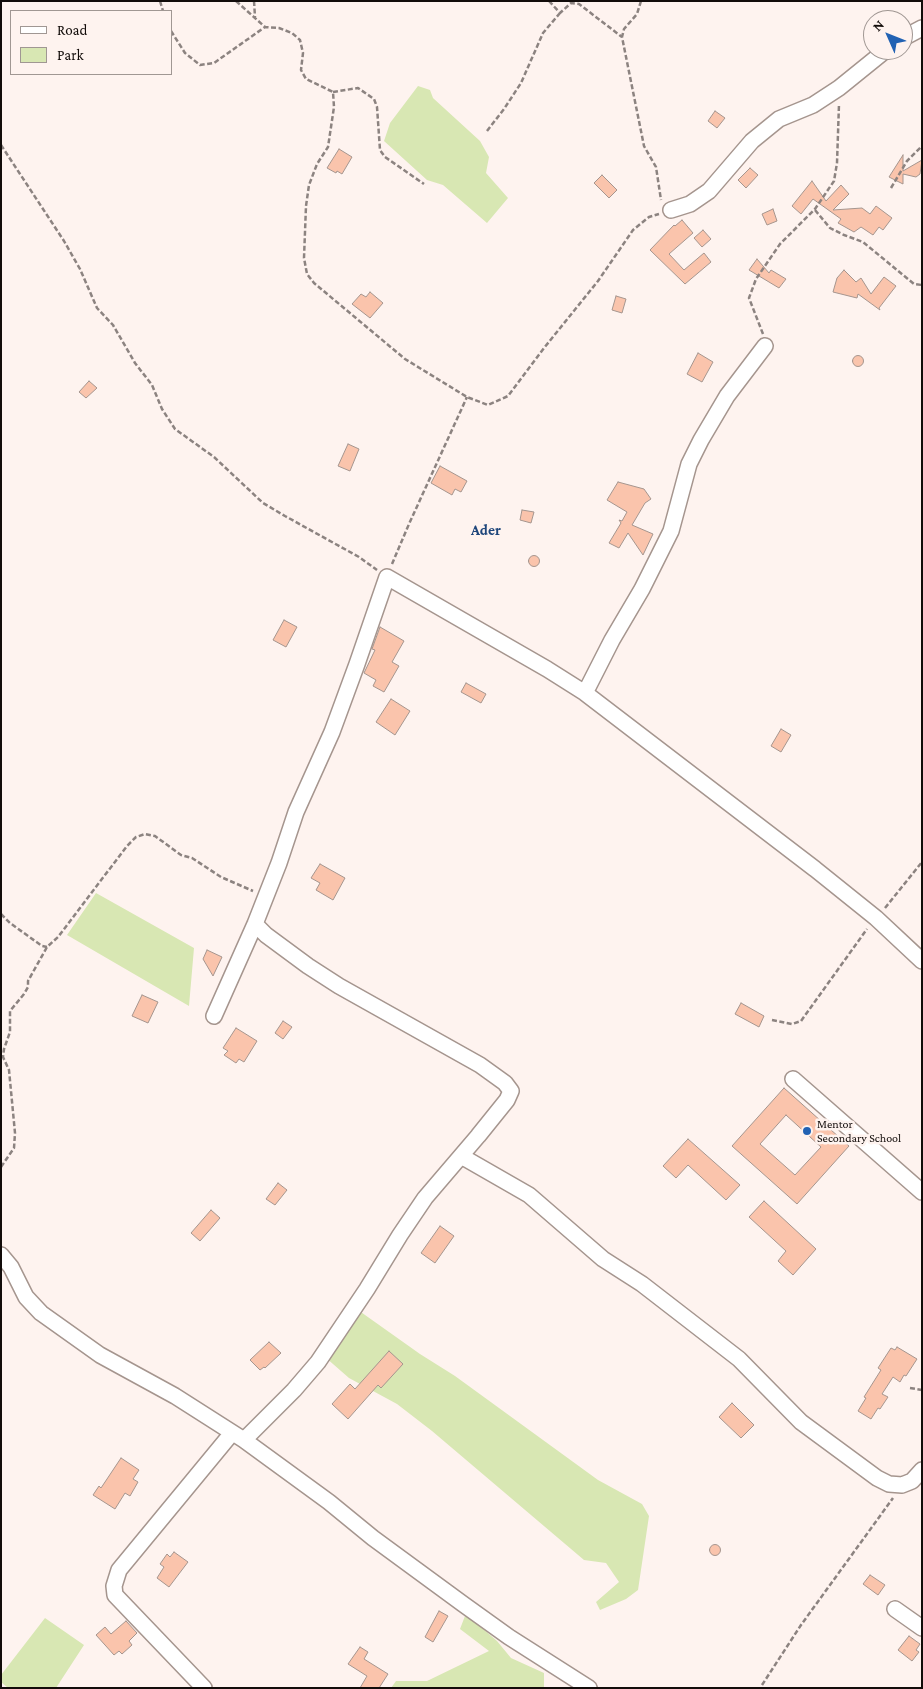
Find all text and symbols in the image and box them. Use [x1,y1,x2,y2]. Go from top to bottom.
legend [10,10,172,75]
north arrow [863,10,913,60]
text: N [869,16,887,34]
text: Road [57,22,87,38]
text: Park [57,47,84,63]
district label: Ader [471,521,501,539]
place label: Mentor Secondary School [817,1117,901,1145]
marker: Mentor Secondary School [801,1125,813,1137]

